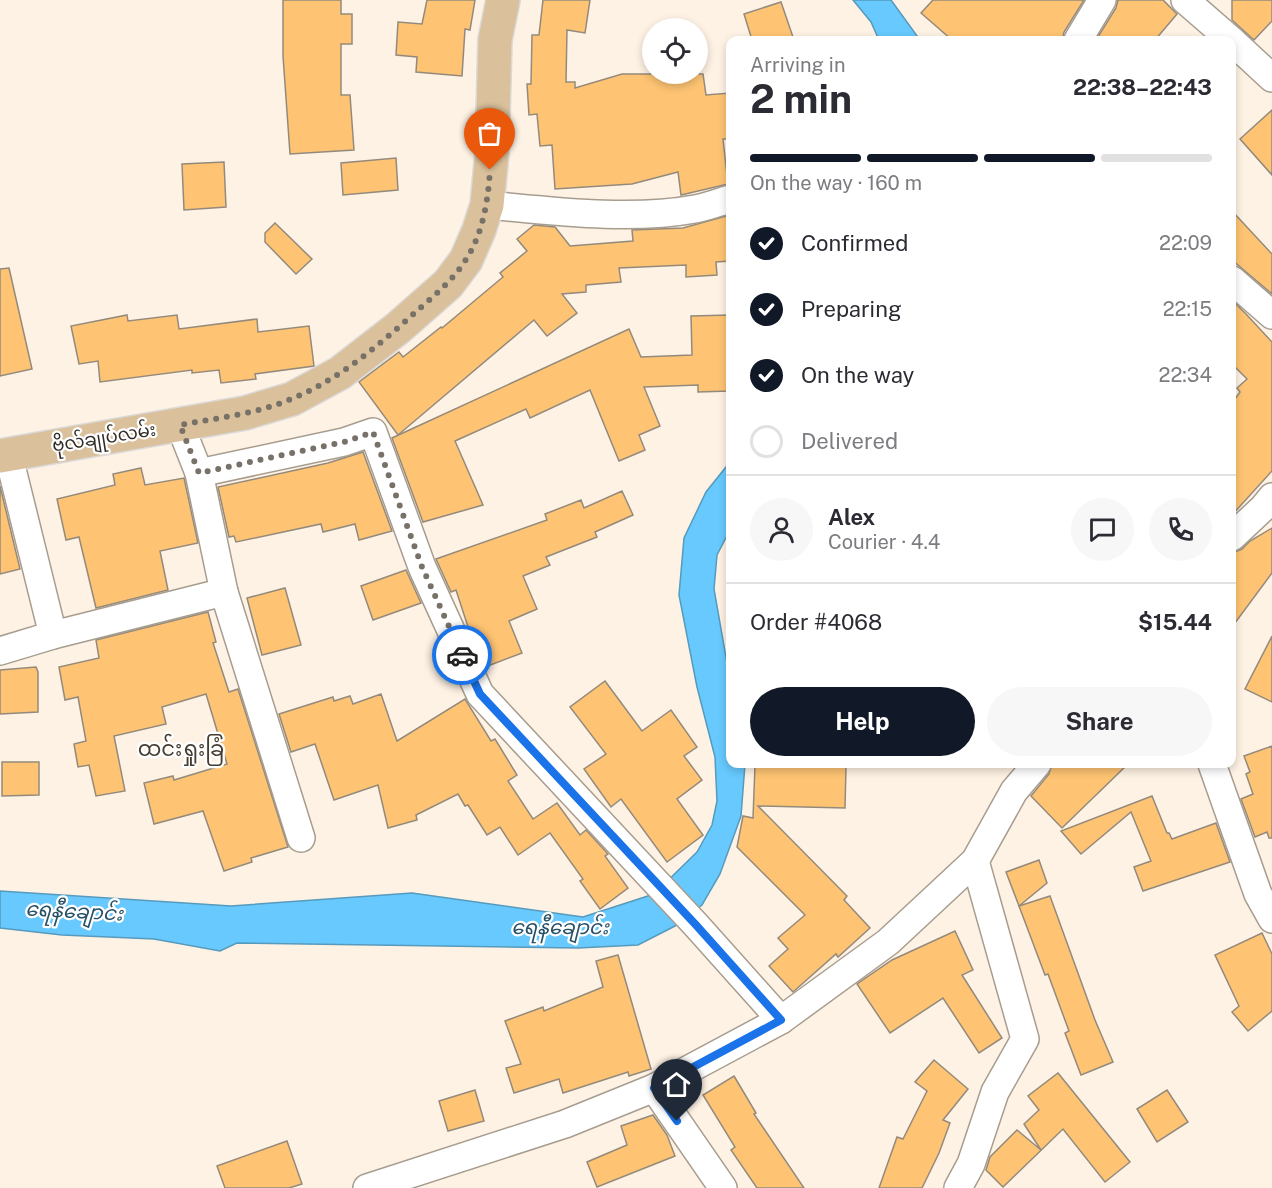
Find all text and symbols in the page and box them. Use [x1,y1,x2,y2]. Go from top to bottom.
map controls [642,18,708,84]
button: locate [642,18,708,84]
text: Arriving in [750,53,845,77]
text: 22:38–22:43 [1073,74,1212,100]
text: 2 min [750,76,852,122]
pin [464,108,515,170]
icon: bag [473,117,506,150]
text: On the way · 160 m [750,171,922,195]
icon: check [750,227,783,260]
text: Confirmed [801,230,908,256]
text: 22:09 [1159,231,1212,255]
icon: check [750,293,783,326]
text: Preparing [801,296,902,322]
text: 22:15 [1163,297,1212,321]
icon: check [750,359,783,392]
text: On the way [801,362,914,388]
text: 22:34 [1159,363,1212,387]
street label: ဗိုလ်‌ချုပ်‌လမ်း [50,415,158,461]
text: Delivered [801,428,898,454]
button: person [750,498,813,561]
button: chat [1071,498,1134,561]
button: phone [1149,498,1212,561]
text: Alex [828,504,875,530]
text: Courier · 4.4 [828,530,940,554]
text: Order #4068 [750,609,882,635]
text: $15.44 [1138,609,1212,635]
courier [432,625,492,685]
icon: car [446,639,479,672]
button: Help [750,687,975,756]
button: Share [987,687,1212,756]
district label: ထင်းရှုးခြံ [138,733,224,766]
water label: ရေနီချောင်း [24,894,125,931]
water label: ရေနီချောင်း [511,913,610,944]
pin [651,1059,702,1121]
icon: home [660,1068,693,1101]

